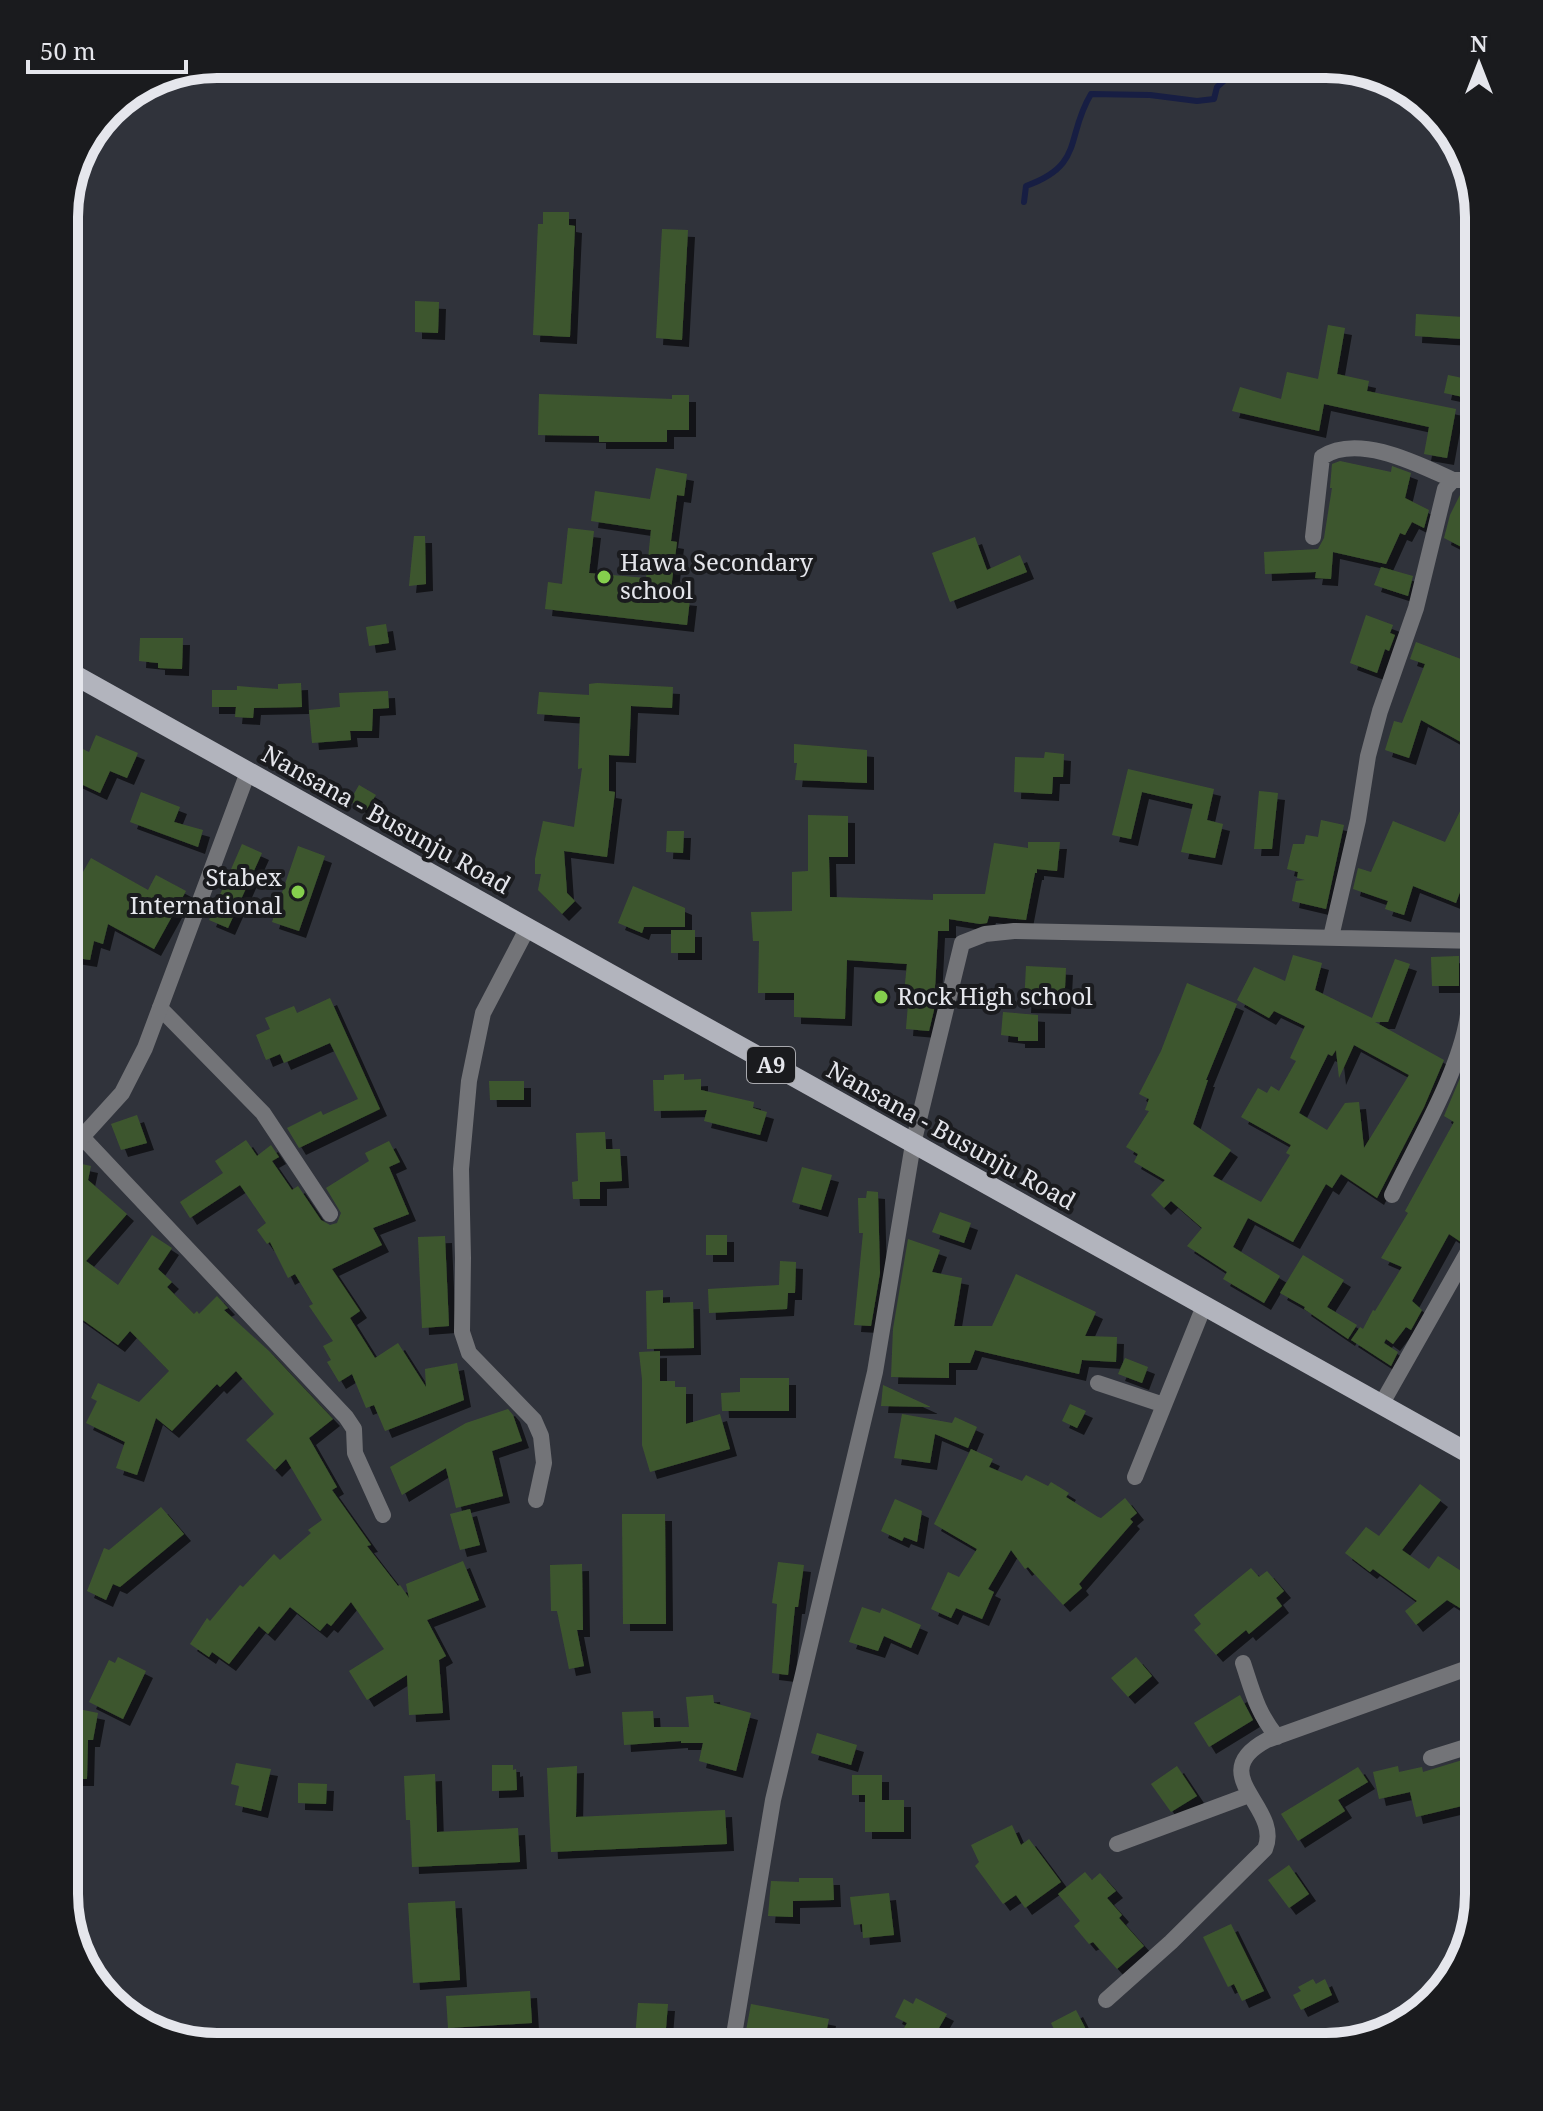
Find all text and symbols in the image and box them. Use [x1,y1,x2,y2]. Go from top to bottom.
scale bar [28,24,186,74]
north arrow [1439,24,1519,104]
text: N [1470,28,1488,58]
text: 50 m [40,34,96,67]
place label: Hawa Secondary school [620,545,814,606]
marker: Hawa Secondary school [595,568,613,586]
street label: Nansana - Busunju Road [256,736,517,901]
place label: Stabex International [130,860,283,921]
marker: Stabex International [289,883,307,901]
place label: Rock High school [897,979,1093,1012]
marker: Rock High school [872,988,890,1006]
road number: A9 [747,1047,795,1083]
street label: Nansana - Busunju Road [821,1052,1082,1217]

